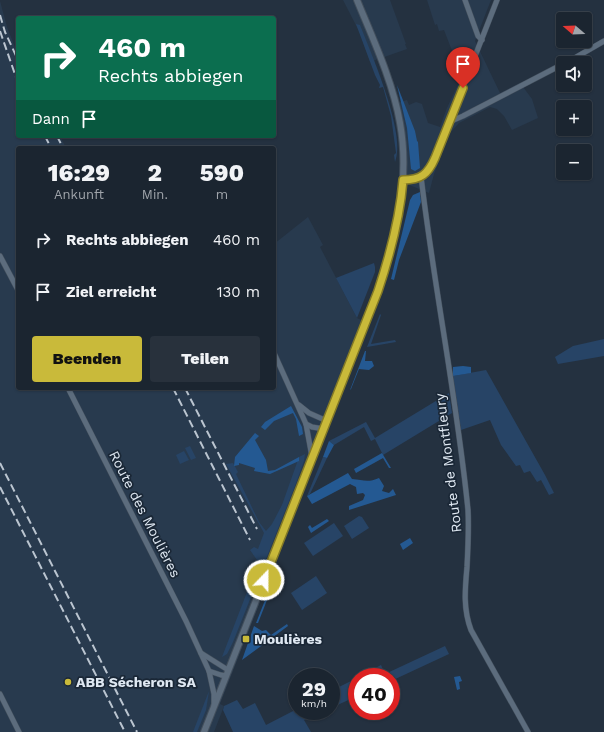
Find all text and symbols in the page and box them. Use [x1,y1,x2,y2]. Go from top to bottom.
north arrow [556,12,592,48]
map controls [556,12,592,180]
text: 460 m [98,31,186,64]
icon: right [32,32,84,84]
pin [446,47,480,88]
icon: arrive [452,53,474,75]
button: sound [556,56,592,92]
text: Rechts abbiegen [98,65,243,86]
button: + [556,100,592,136]
icon: arrive [78,108,100,130]
text: Dann [32,110,70,128]
button: − [556,144,592,180]
text: 16:29 [48,159,110,187]
text: 2 [148,159,162,187]
text: 590 [200,159,244,187]
text: Ankunft [54,187,104,202]
text: Min. [142,187,168,202]
text: m [216,187,228,202]
icon: right [32,229,54,251]
text: Rechts abbiegen [66,231,188,249]
text: 460 m [213,231,260,249]
icon: arrive [32,281,54,303]
text: Ziel erreicht [66,283,156,301]
text: 130 m [217,283,260,301]
button: Beenden [32,336,142,382]
button: Teilen [150,336,260,382]
street label: Route de Montfleury [431,392,464,534]
street label: Route des Moulières [106,448,184,580]
position arrow [243,559,285,601]
place label: Moulières [254,631,323,647]
marker: Moulières [241,634,251,644]
speed limit sign: 40 [348,668,400,720]
place label: ABB Sécheron SA [76,674,196,690]
marker: ABB Sécheron SA [63,677,73,687]
text: 29 [302,677,326,701]
text: km/h [301,698,327,709]

